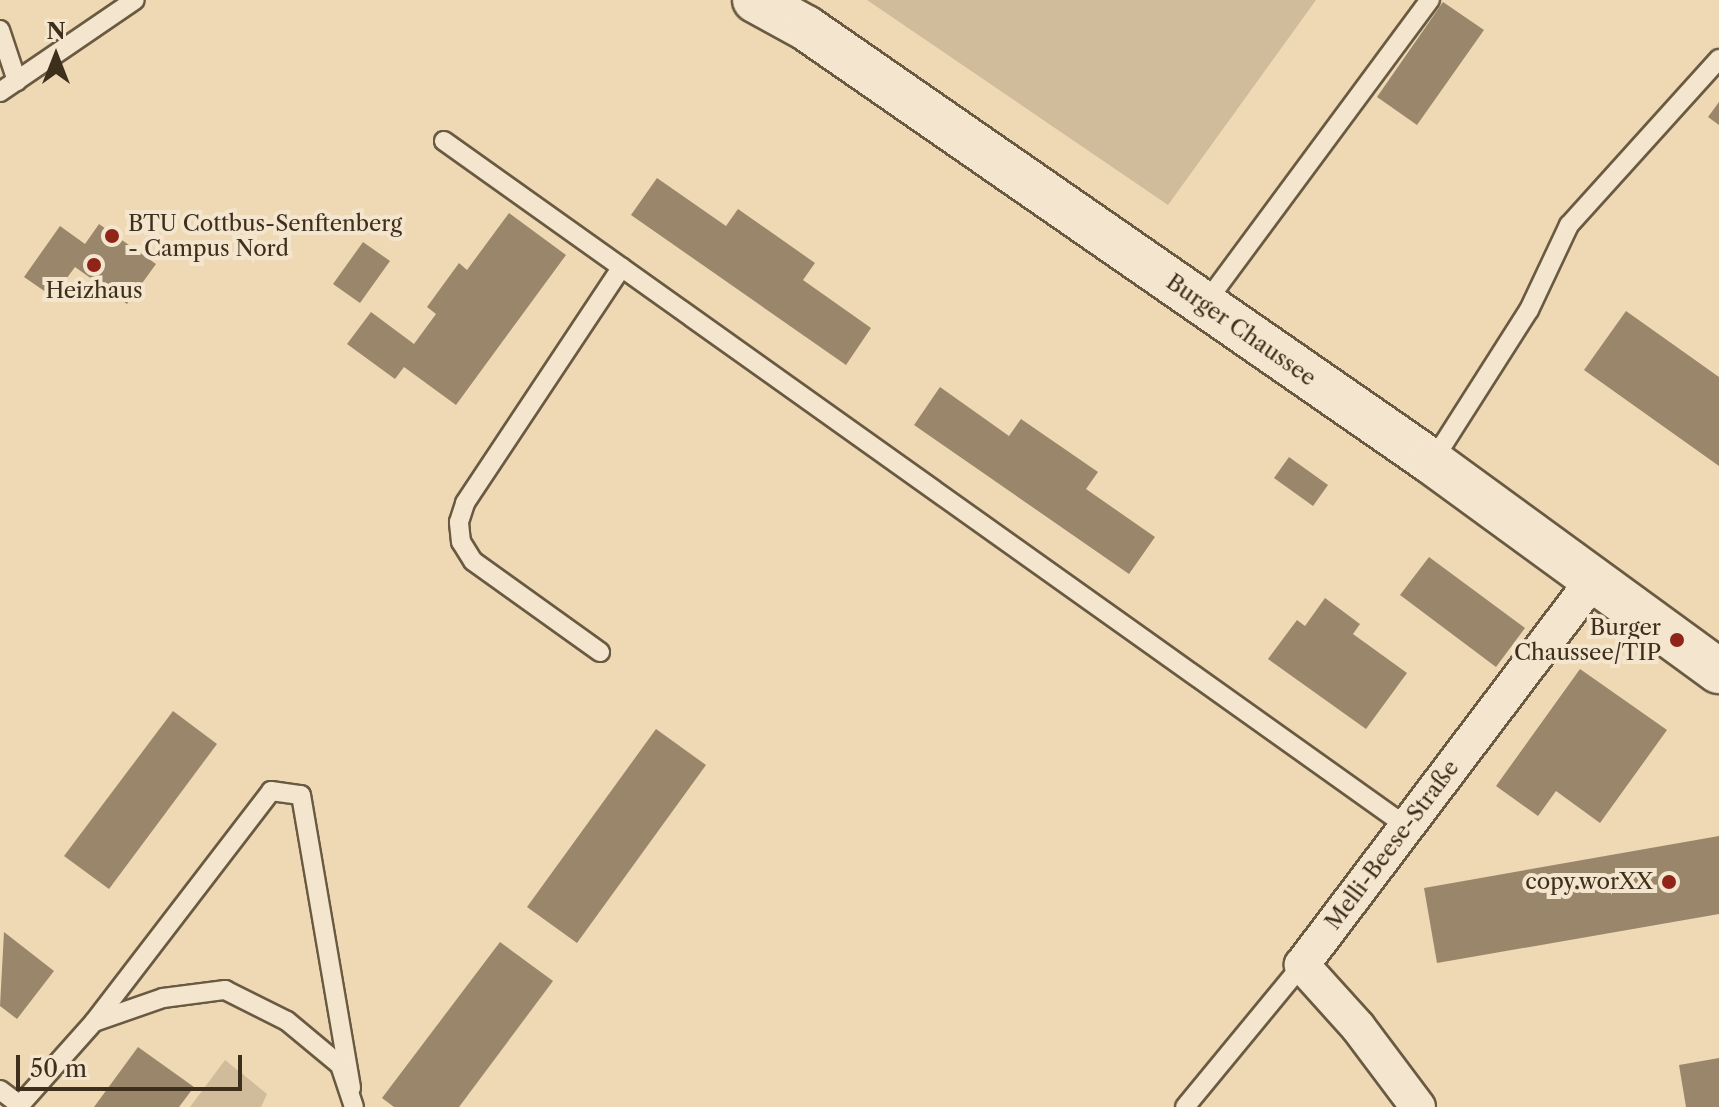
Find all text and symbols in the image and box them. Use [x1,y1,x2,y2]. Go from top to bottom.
north arrow [16,16,96,96]
text: N [46,18,66,45]
place label: BTU Cottbus-Senftenberg - Campus Nord [128,210,402,262]
marker: BTU Cottbus-Senftenberg - Campus Nord [103,227,121,245]
marker: Heizhaus [85,256,103,274]
street label: Burger Chaussee [1161,269,1321,391]
place label: Heizhaus [45,278,143,304]
place label: Burger Chaussee/TIP [1514,614,1661,666]
marker: Burger Chaussee/TIP [1668,631,1686,649]
street label: Melli-Beese-Straße [1320,755,1464,935]
place label: copy.worXX [1525,869,1653,895]
marker: copy.worXX [1660,873,1678,891]
scale bar [20,1039,246,1089]
text: 50 m [30,1054,87,1083]

